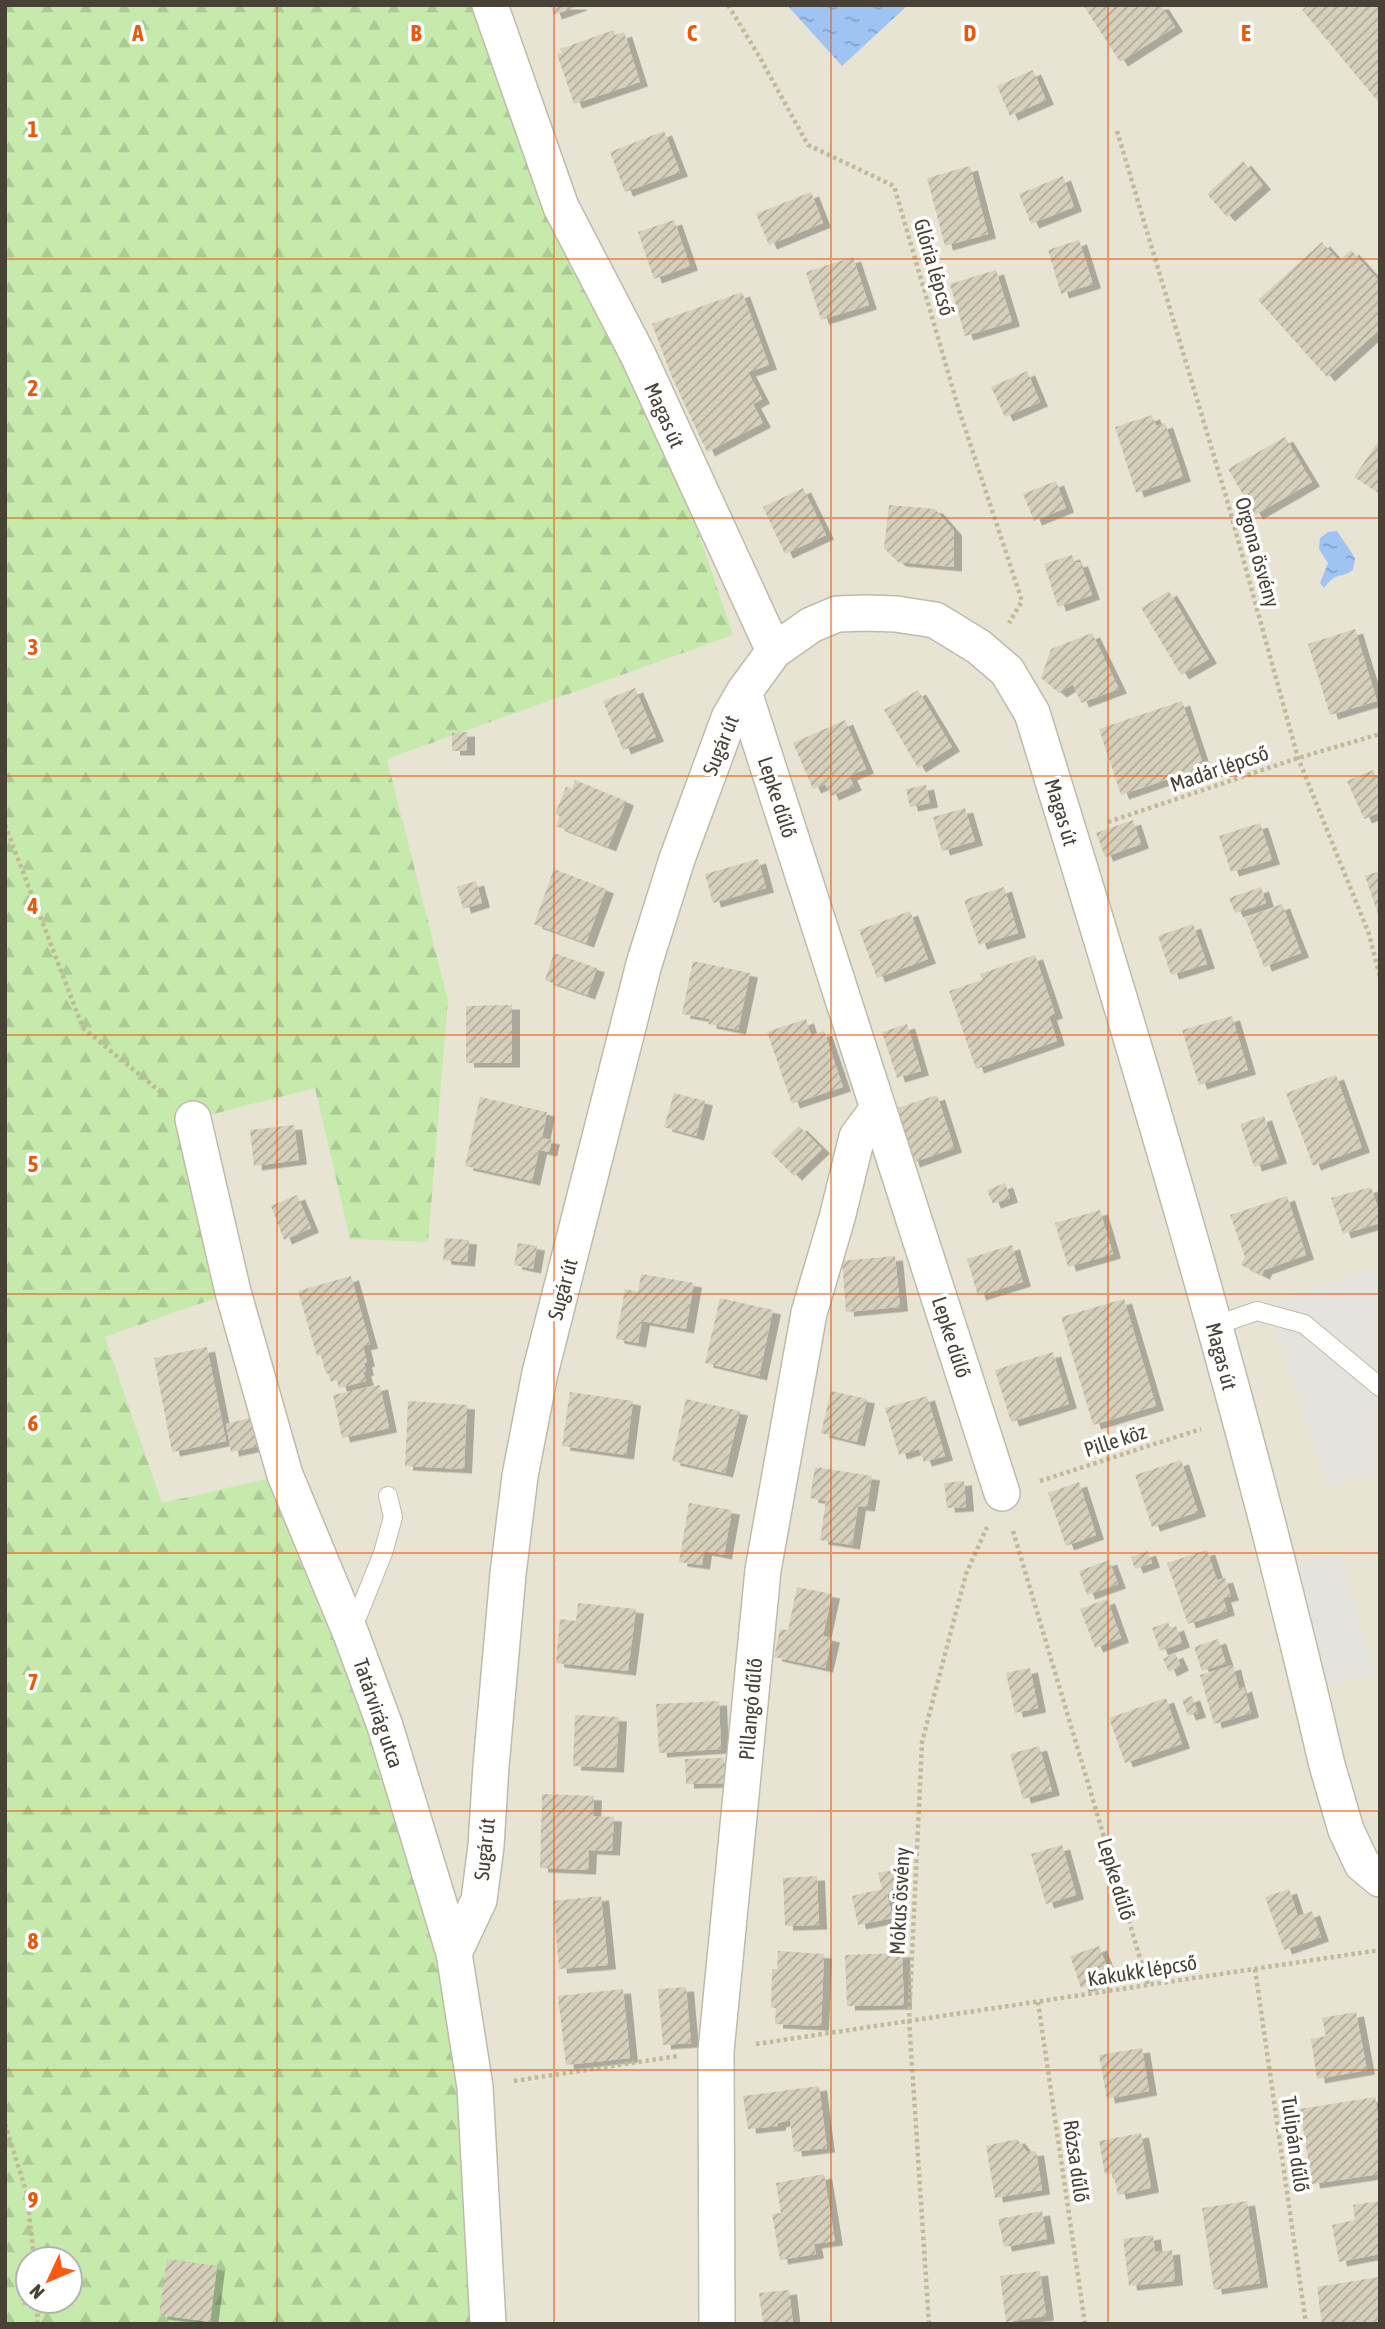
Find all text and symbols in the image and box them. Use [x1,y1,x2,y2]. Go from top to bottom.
text: A [131,20,144,46]
text: B [411,20,422,46]
text: C [687,20,698,46]
text: D [964,20,977,46]
text: E [1241,20,1251,46]
text: 1 [28,116,39,142]
street label: Glória lépcső [910,216,960,318]
text: 2 [28,375,38,401]
street label: Magas út [640,379,690,451]
street label: Orgona ösvény [1231,494,1285,610]
text: 3 [28,634,38,660]
street label: Sugár út [697,711,743,779]
street label: Madár lépcső [1167,740,1271,796]
street label: Lepke dűlő [754,753,802,841]
street label: Magas út [1040,776,1084,848]
text: 4 [27,893,39,919]
text: 5 [28,1151,39,1177]
street label: Sugár út [542,1256,582,1322]
street label: Lepke dűlő [928,1293,976,1381]
street label: Magas út [1202,1320,1242,1392]
text: 6 [28,1410,39,1436]
street label: Pille köz [1081,1419,1150,1461]
street label: Tatárvirág utca [349,1655,409,1771]
street label: Pillangó dűlő [734,1657,766,1761]
text: 7 [28,1669,38,1695]
street label: Sugár út [469,1817,499,1881]
street label: Lepke dűlő [1093,1835,1141,1923]
street label: Mókus ösvény [884,1846,914,1955]
text: 8 [28,1928,39,1954]
street label: Kakukk lépcső [1086,1950,1198,1990]
street label: Tulipán dűlő [1277,2094,1315,2194]
street label: Rózsa dűlő [1059,2118,1095,2204]
text: 9 [28,2187,39,2213]
north arrow [14,2245,84,2315]
text: N [25,2280,49,2303]

